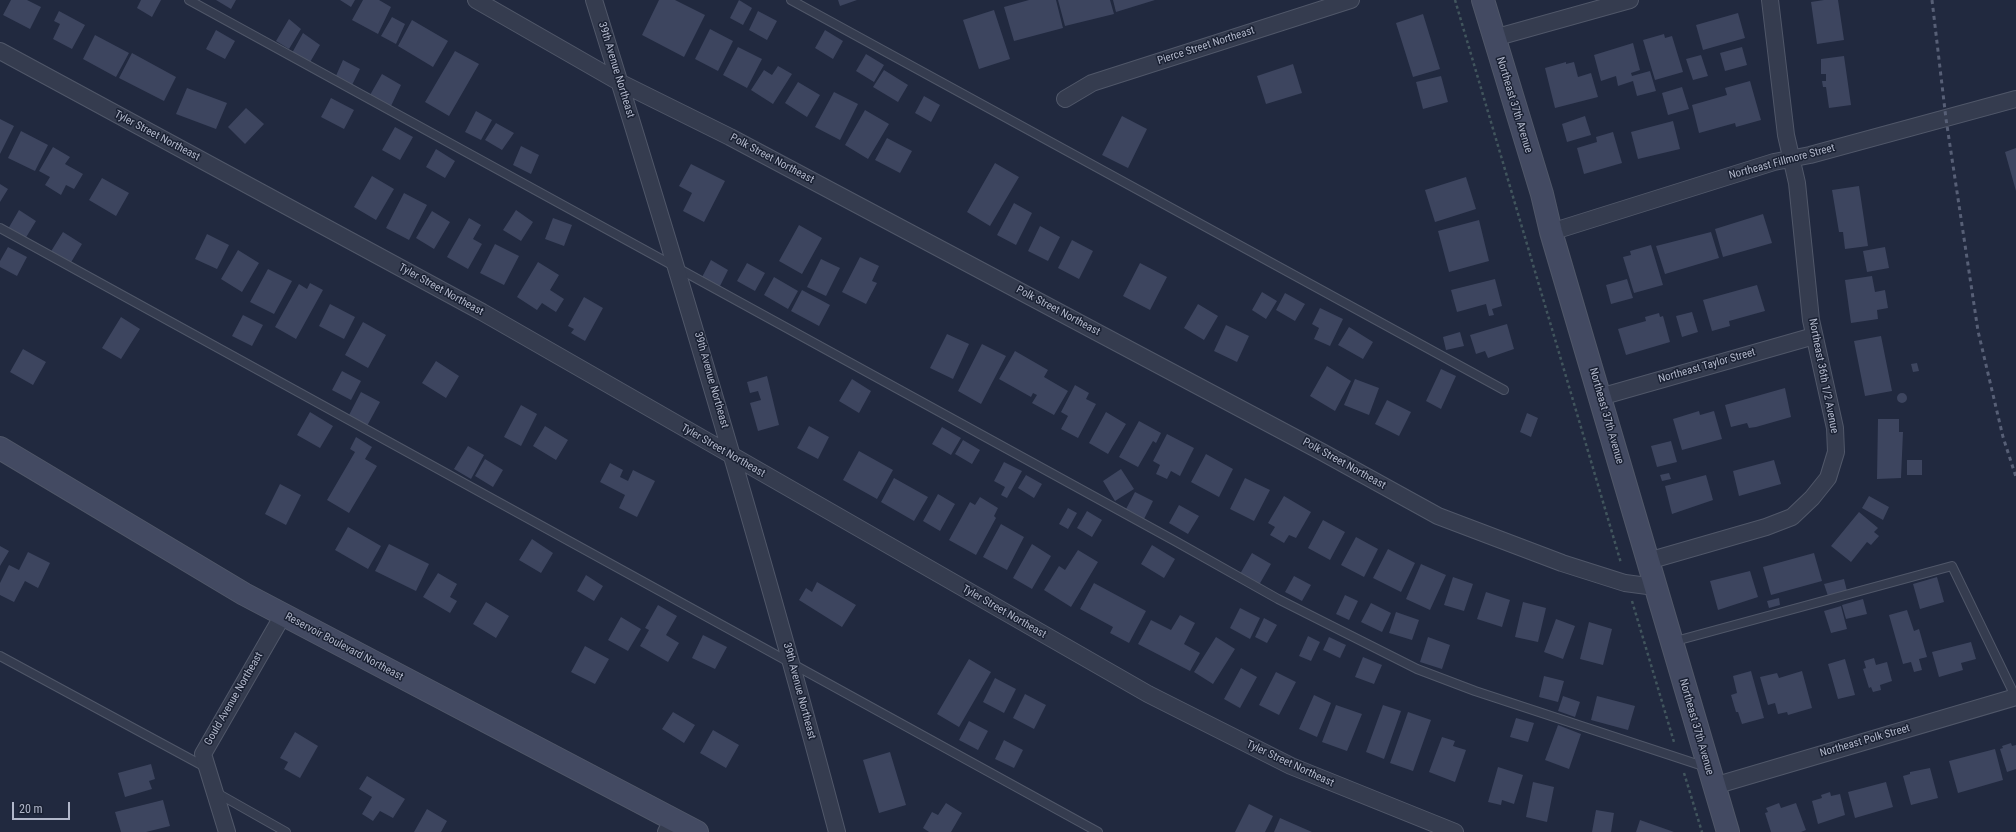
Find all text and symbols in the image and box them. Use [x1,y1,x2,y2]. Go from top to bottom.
street label: 39th Avenue Northeast [595,21,637,119]
street label: Pierce Street Northeast [1156,24,1256,68]
street label: Northeast 37th Avenue [1493,56,1535,154]
street label: Tyler Street Northeast [112,108,202,164]
street label: Polk Street Northeast [728,131,816,187]
street label: Northeast Fillmore Street [1728,142,1836,182]
street label: Tyler Street Northeast [396,261,486,319]
street label: Polk Street Northeast [1014,283,1102,339]
street label: Northeast 36th 1/2 Avenue [1805,317,1841,435]
street label: 39th Avenue Northeast [691,330,731,430]
street label: Northeast Taylor Street [1657,346,1757,386]
street label: Northeast 37th Avenue [1586,366,1626,466]
street label: Tyler Street Northeast [679,422,767,480]
street label: Polk Street Northeast [1300,436,1388,492]
street label: Tyler Street Northeast [960,583,1048,641]
street label: Reservoir Boulevard Northeast [283,610,405,684]
street label: 39th Avenue Northeast [780,641,818,741]
street label: Gould Avenue Northeast [202,650,266,748]
street label: Northeast 37th Avenue [1676,677,1716,777]
street label: Northeast Polk Street [1818,722,1912,760]
street label: Tyler Street Northeast [1244,738,1336,790]
scale bar [14,794,72,820]
text: 20 m [19,802,43,816]

